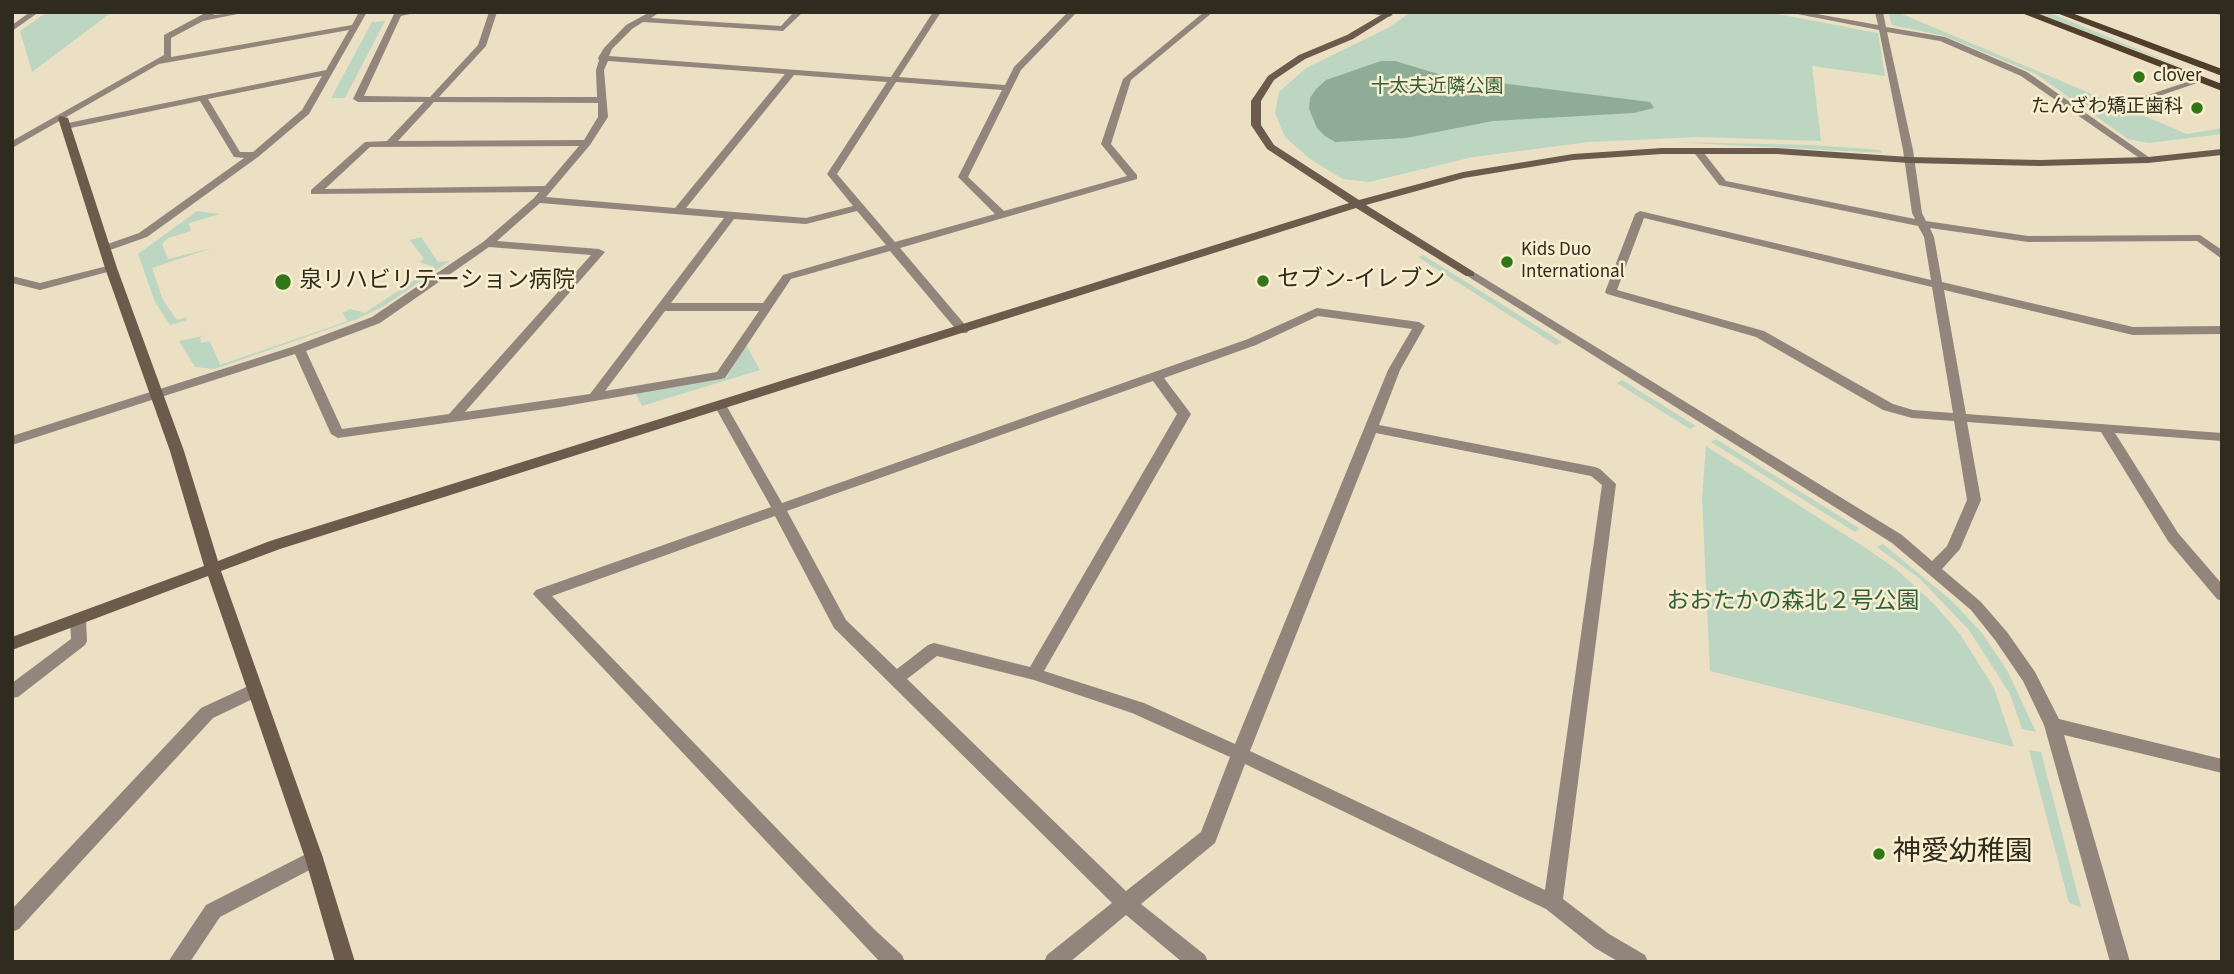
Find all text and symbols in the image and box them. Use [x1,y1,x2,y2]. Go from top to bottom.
place label: clover [2153,66,2202,88]
marker: clover [2131,69,2147,85]
park label: 十太夫近隣公園 [1371,77,1503,99]
place label: たんざわ矯正歯科 [2031,97,2183,119]
marker: たんざわ矯正歯科 [2189,100,2205,116]
place label: Kids Duo International [1521,240,1624,284]
marker: Kids Duo International [1499,254,1515,270]
place label: セブン-イレブン [1277,267,1445,295]
place label: 泉リハビリテーション病院 [299,268,575,296]
marker: 泉リハビリテーション病院 [273,272,293,292]
marker: セブン-イレブン [1255,273,1271,289]
park label: おおたかの森北２号公園 [1667,589,1919,617]
place label: 神愛幼稚園 [1893,837,2033,871]
marker: 神愛幼稚園 [1871,846,1887,862]

